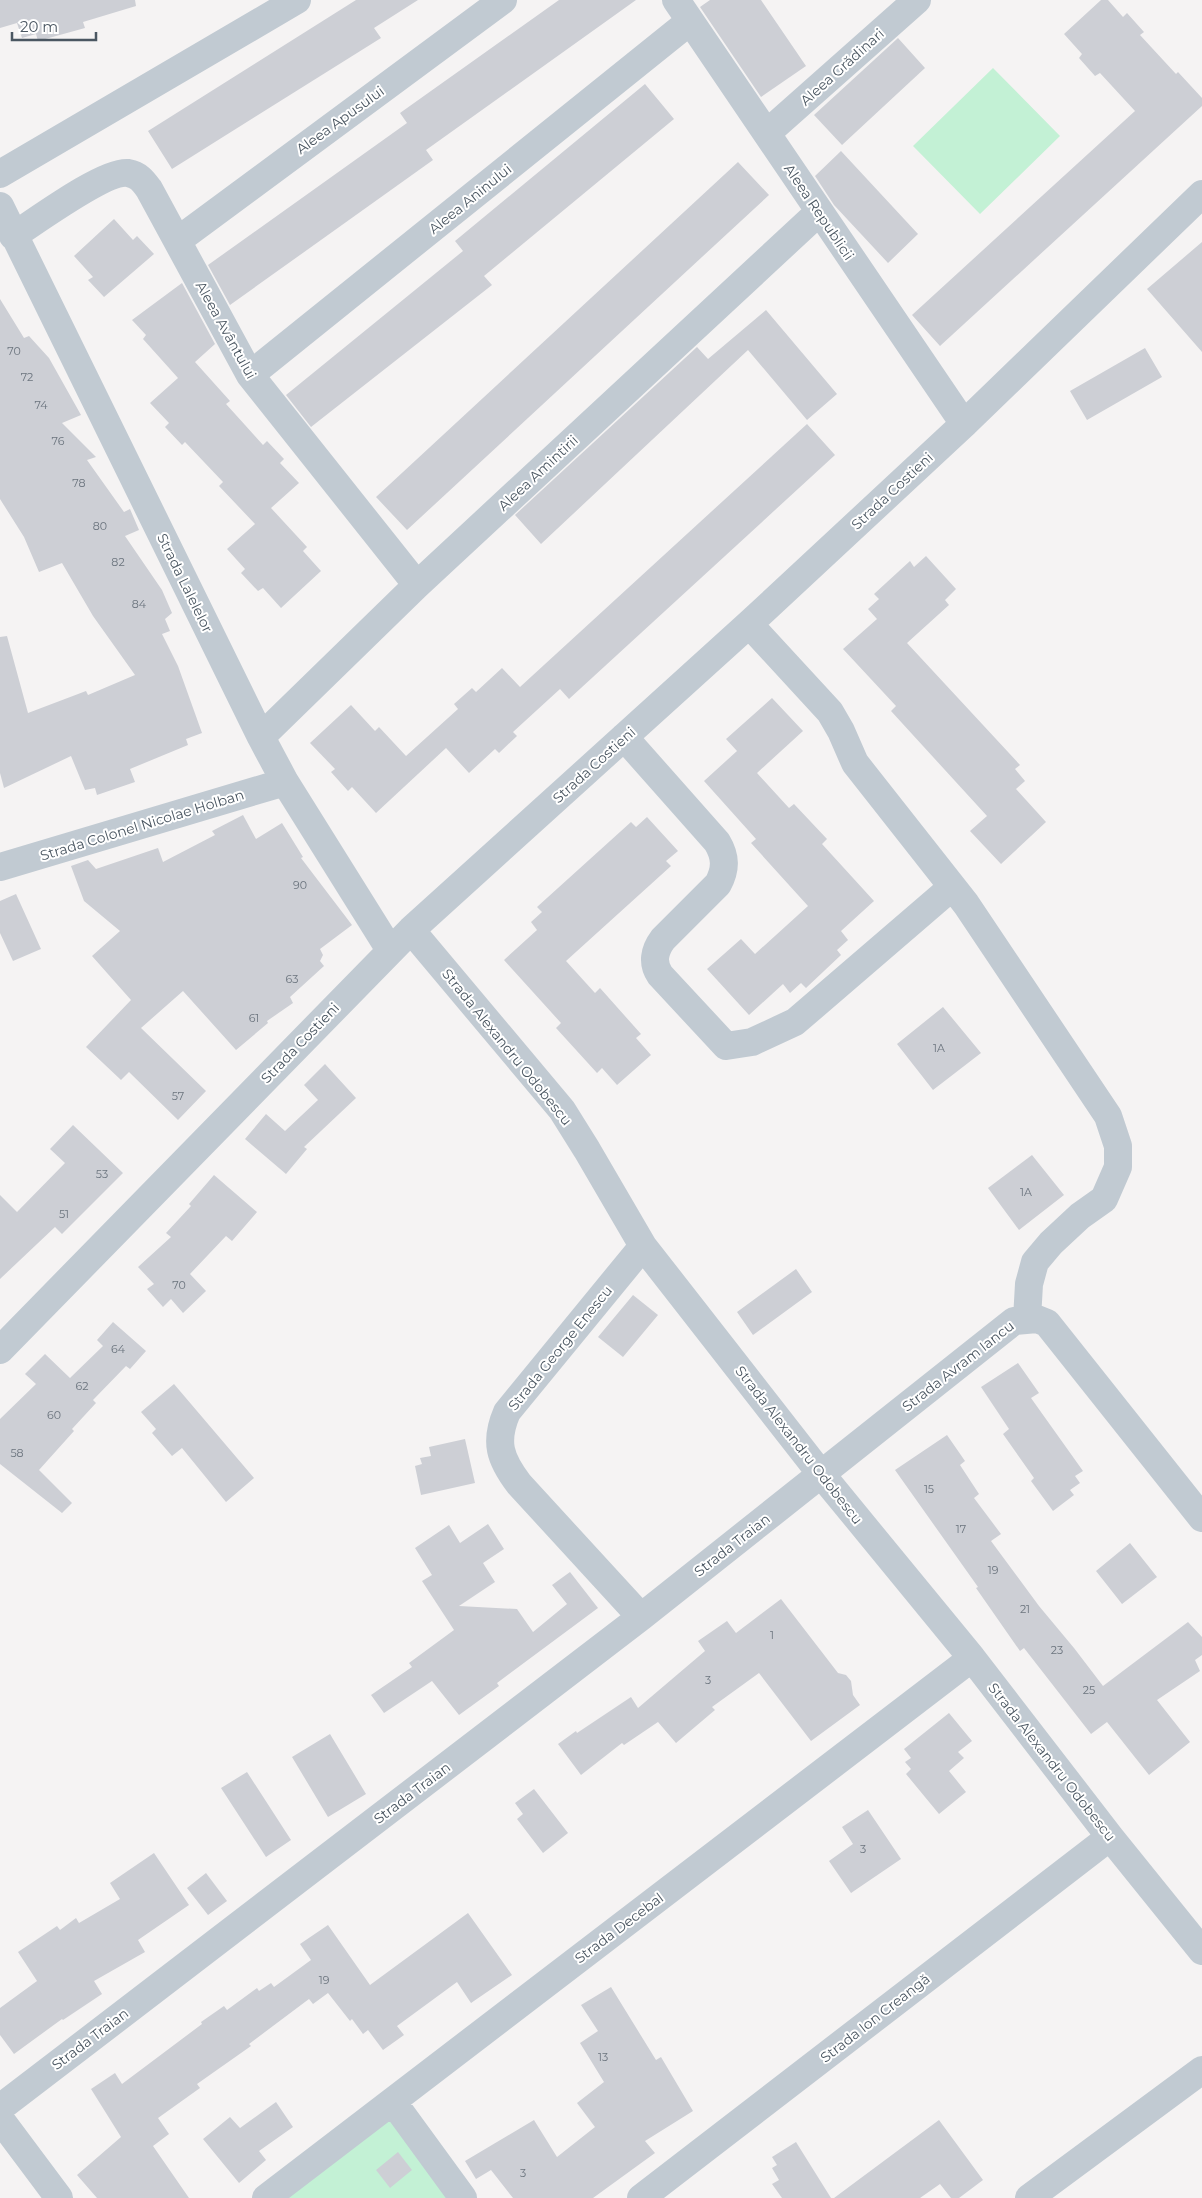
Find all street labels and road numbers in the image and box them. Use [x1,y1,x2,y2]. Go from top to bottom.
street label: Aleea Grădinari [796,25,888,109]
street label: Aleea Apusului [292,82,388,158]
street label: Aleea Aninului [425,160,515,238]
street label: Aleea Republicii [780,160,858,264]
street label: Aleea Avântului [192,278,260,382]
street label: Aleea Amintirii [494,431,582,515]
street label: Strada Costieni [847,448,937,534]
street label: Strada Lalelelor [153,530,217,636]
street label: Strada Costieni [549,723,639,807]
street label: Strada Colonel Nicolae Holban [38,785,246,865]
street label: Strada Alexandru Odobescu [438,965,576,1129]
street label: Strada Costieni [257,999,343,1087]
street label: Strada George Enescu [504,1282,616,1414]
street label: Strada Avram Iancu [898,1317,1018,1415]
street label: Strada Alexandru Odobescu [731,1362,867,1528]
street label: Strada Traian [690,1510,774,1580]
street label: Strada Alexandru Odobescu [984,1679,1120,1845]
street label: Strada Traian [370,1758,454,1828]
street label: Strada Decebal [571,1889,667,1967]
street label: Strada Ion Creangă [817,1970,933,2066]
street label: Strada Traian [48,2004,132,2074]

